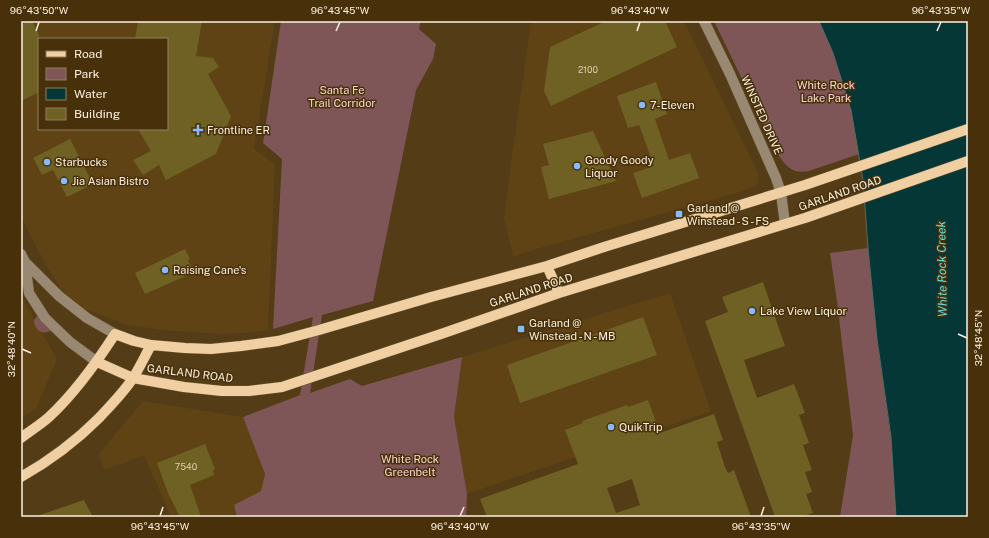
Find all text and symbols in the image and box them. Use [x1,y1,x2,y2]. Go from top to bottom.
text: 96°43'50"W [10,4,69,16]
text: 96°43'45"W [311,4,370,16]
text: 96°43'40"W [611,4,670,16]
text: 96°43'35"W [912,4,971,16]
legend [38,38,168,130]
text: Road [74,47,102,61]
house number: 2100 [578,64,598,75]
text: Park [74,67,100,81]
street label: WINSTED DRIVE [739,74,785,157]
park label: White Rock Lake Park [797,79,855,104]
park label: Santa Fe Trail Corridor [308,84,376,109]
text: Water [74,87,108,101]
place label: 7-Eleven [650,99,695,111]
marker: 7-Eleven [637,100,647,110]
text: Building [74,107,120,121]
marker: Frontline ER [192,124,204,136]
place label: Frontline ER [207,124,270,136]
place label: Goody Goody Liquor [585,154,654,179]
place label: Starbucks [55,156,108,168]
marker: Starbucks [42,157,52,167]
marker: Goody Goody Liquor [572,161,582,171]
street label: GARLAND ROAD [797,173,883,213]
place label: Jia Asian Bistro [72,175,149,187]
marker: Jia Asian Bistro [59,176,69,186]
place label: Garland @ Winstead - S - FS [687,202,769,227]
marker: Garland @ Winstead - S - FS [674,209,684,219]
water label: White Rock Creek [934,220,950,317]
place label: Raising Cane's [173,264,247,276]
marker: Raising Cane's [160,265,170,275]
street label: GARLAND ROAD [488,271,574,309]
place label: Lake View Liquor [760,305,847,317]
marker: Lake View Liquor [747,306,757,316]
text: 32°48'45"N [972,310,984,366]
place label: Garland @ Winstead - N - MB [529,317,615,342]
text: 32°48'40"N [5,321,17,377]
marker: Garland @ Winstead - N - MB [516,324,526,334]
street label: GARLAND ROAD [146,362,234,384]
place label: QuikTrip [619,421,663,433]
marker: QuikTrip [606,422,616,432]
park label: White Rock Greenbelt [381,453,439,478]
house number: 7540 [175,461,198,472]
text: 96°43'45"W [131,520,190,532]
text: 96°43'40"W [431,520,490,532]
text: 96°43'35"W [732,520,791,532]

